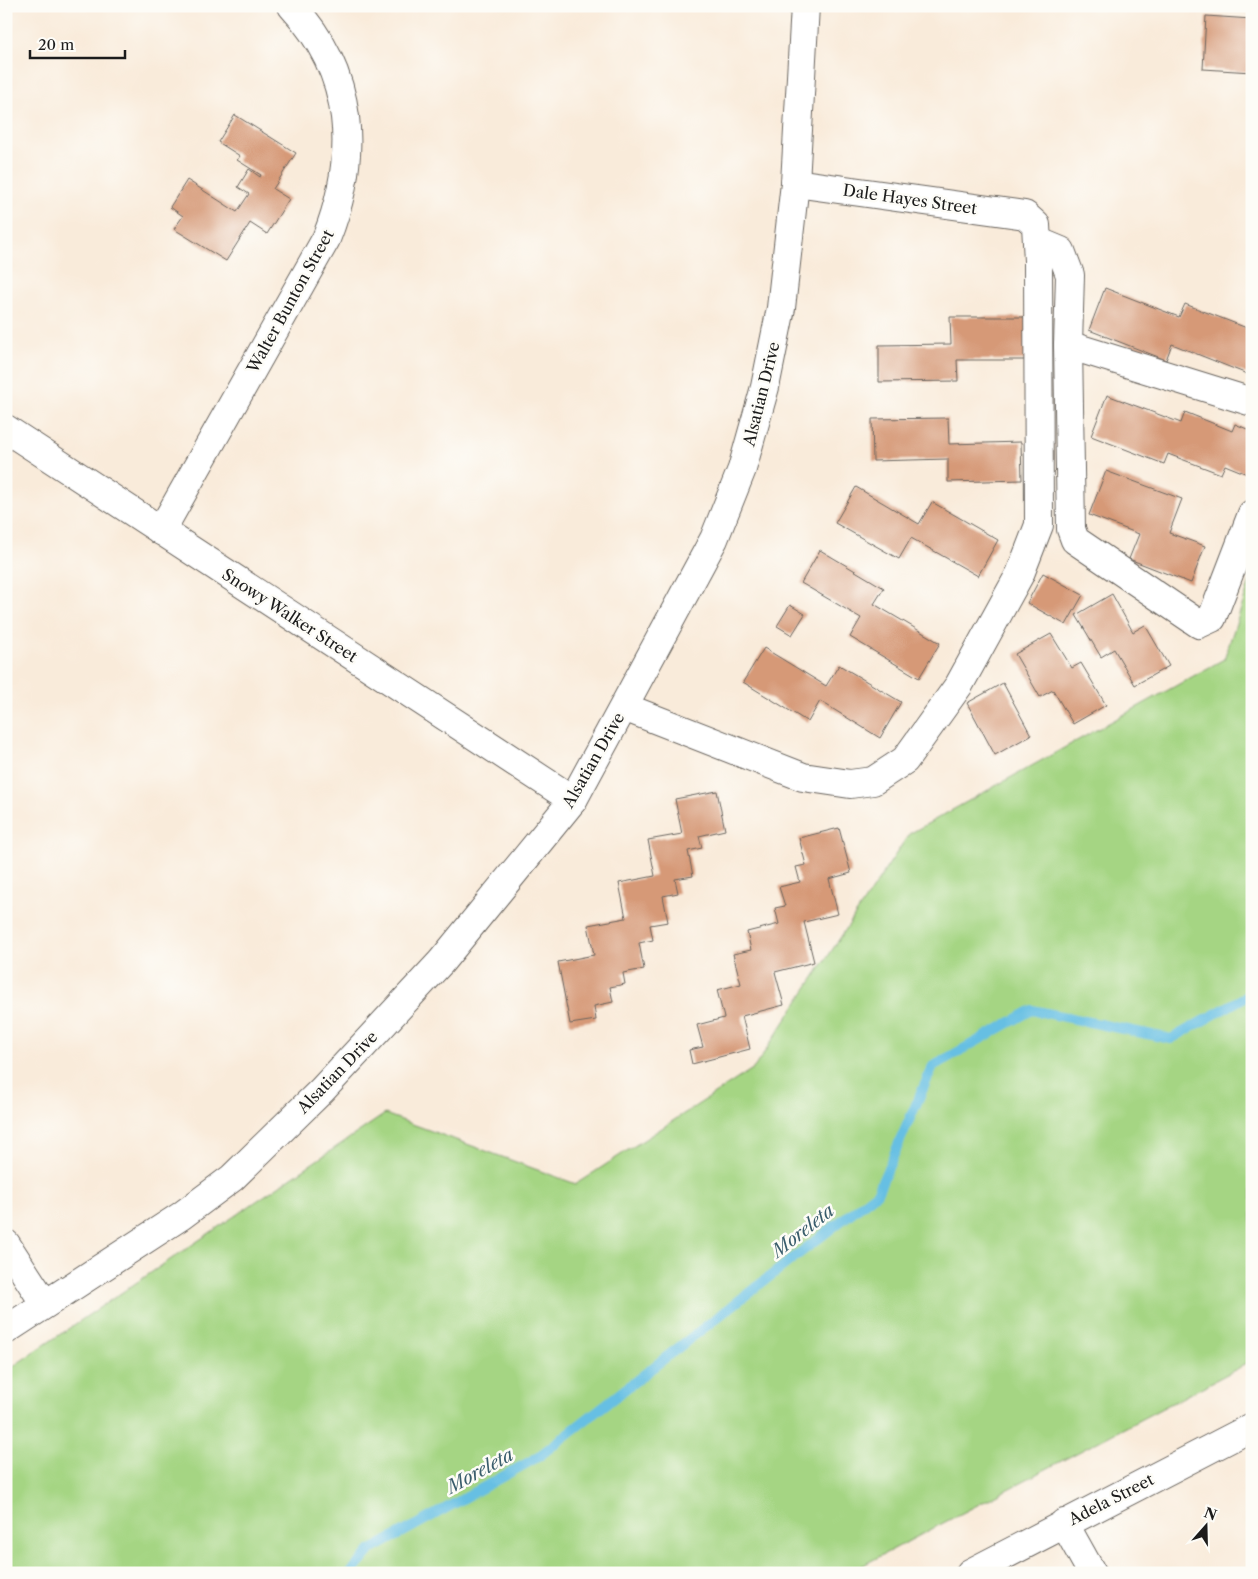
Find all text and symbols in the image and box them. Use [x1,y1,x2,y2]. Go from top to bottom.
scale bar [30,28,125,60]
text: 20 m [38,35,74,54]
street label: Dale Hayes Street [842,180,979,218]
street label: Walter Bunton Street [242,226,338,377]
street label: Alsatian Drive [738,340,784,449]
street label: Snowy Walker Street [219,564,362,666]
street label: Alsatian Drive [557,709,628,812]
street label: Alsatian Drive [292,1027,381,1118]
water label: Moreleta [766,1200,839,1263]
water label: Moreleta [441,1444,518,1499]
street label: Adela Street [1064,1469,1157,1529]
north arrow [1180,1502,1230,1552]
text: N [1202,1503,1219,1524]

